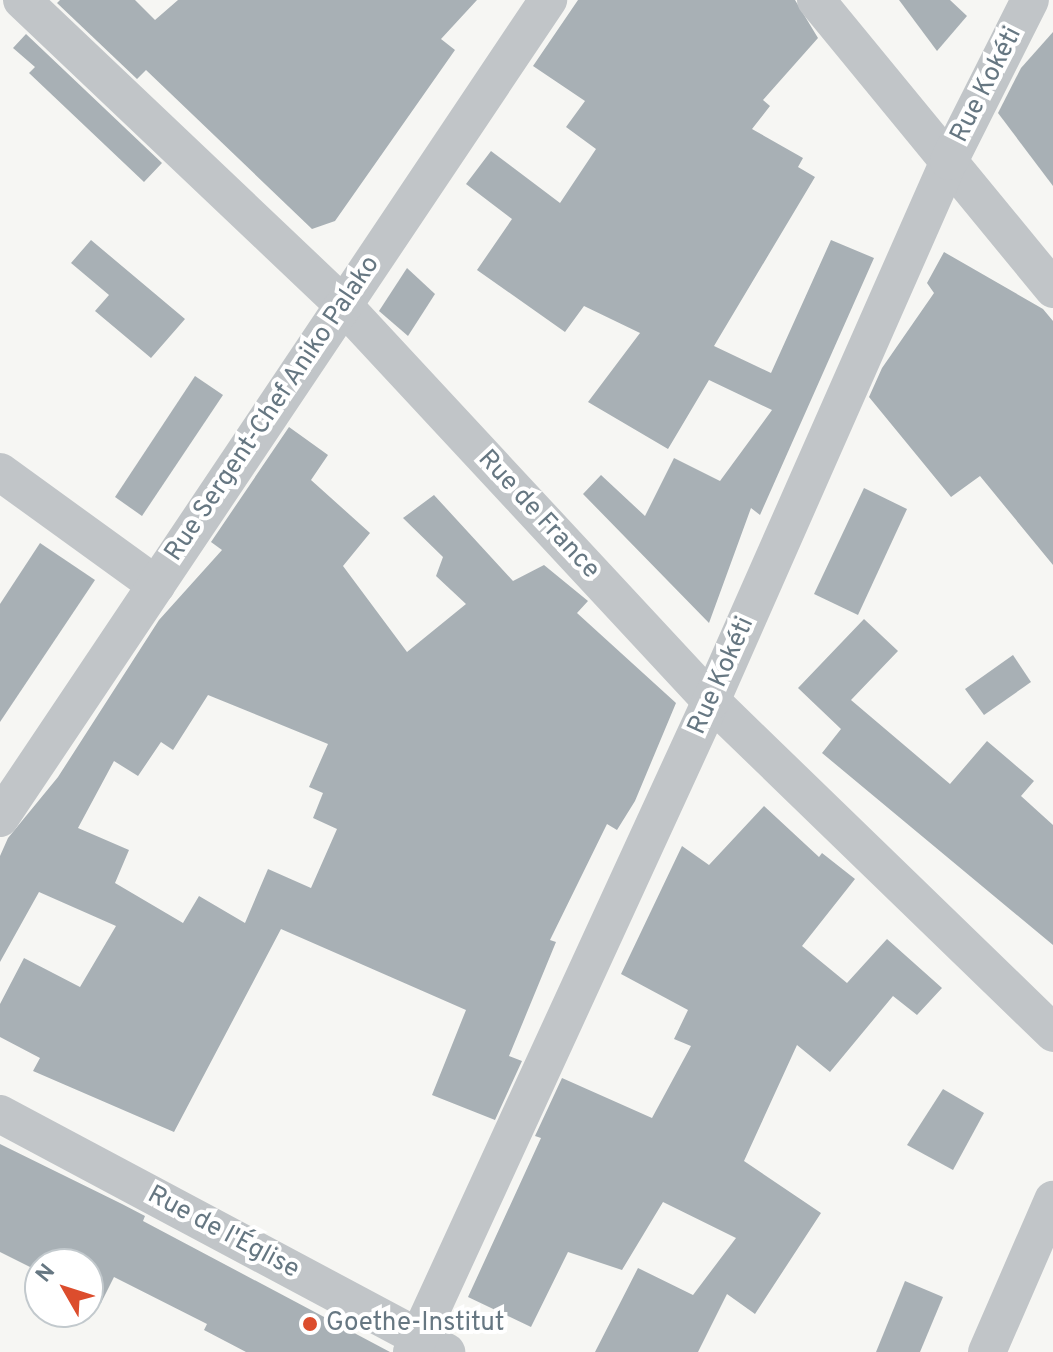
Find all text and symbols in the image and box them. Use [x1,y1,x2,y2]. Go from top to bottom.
street label: Rue Kokéti [945,22,1029,148]
street label: Rue Sergent-Chef Aniko Palako [159,250,387,568]
street label: Rue de France [470,444,606,586]
street label: Rue Kokéti [682,612,762,740]
street label: Rue de l'Église [142,1180,304,1286]
north arrow [24,1248,104,1328]
text: N [31,1259,62,1288]
place label: Goethe-Institut [326,1308,505,1340]
marker: Goethe-Institut [301,1315,319,1333]

